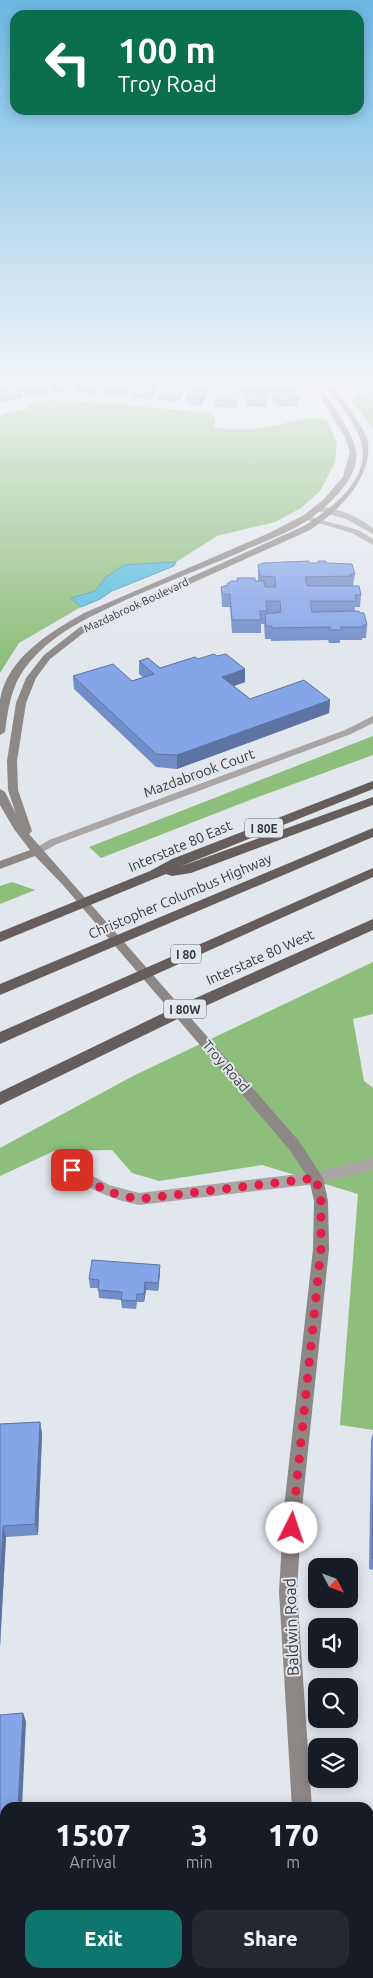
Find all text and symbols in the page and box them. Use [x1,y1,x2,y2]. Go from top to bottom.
icon: left [35,30,100,95]
text: 100 m [118,30,216,70]
text: Troy Road [118,71,217,96]
street label: Mazdabrook Boulevard [82,575,190,635]
street label: Mazdabrook Court [141,745,257,800]
street label: Interstate 80 East [126,817,235,875]
road number: I 80E [245,818,283,838]
street label: Christopher Columbus Highway [86,850,274,942]
street label: Interstate 80 West [204,926,317,988]
road number: I 80 [171,944,201,964]
road number: I 80W [164,1000,206,1019]
street label: Troy Road [199,1037,253,1095]
pin [51,1149,93,1191]
icon: arrive [58,1156,86,1184]
position arrow [265,1501,317,1553]
north arrow [308,1558,358,1608]
map controls [308,1558,358,1788]
street label: Baldwin Road [280,1578,302,1676]
button: sound [308,1618,358,1668]
button: search [308,1678,358,1728]
button: layers [308,1738,358,1788]
text: 15:07 [55,1818,130,1852]
text: 3 [191,1818,208,1852]
text: 170 [268,1818,319,1852]
text: Arrival [70,1853,116,1871]
text: min [186,1853,213,1871]
text: m [286,1853,300,1871]
button: Exit [25,1910,182,1968]
button: Share [192,1910,349,1968]

